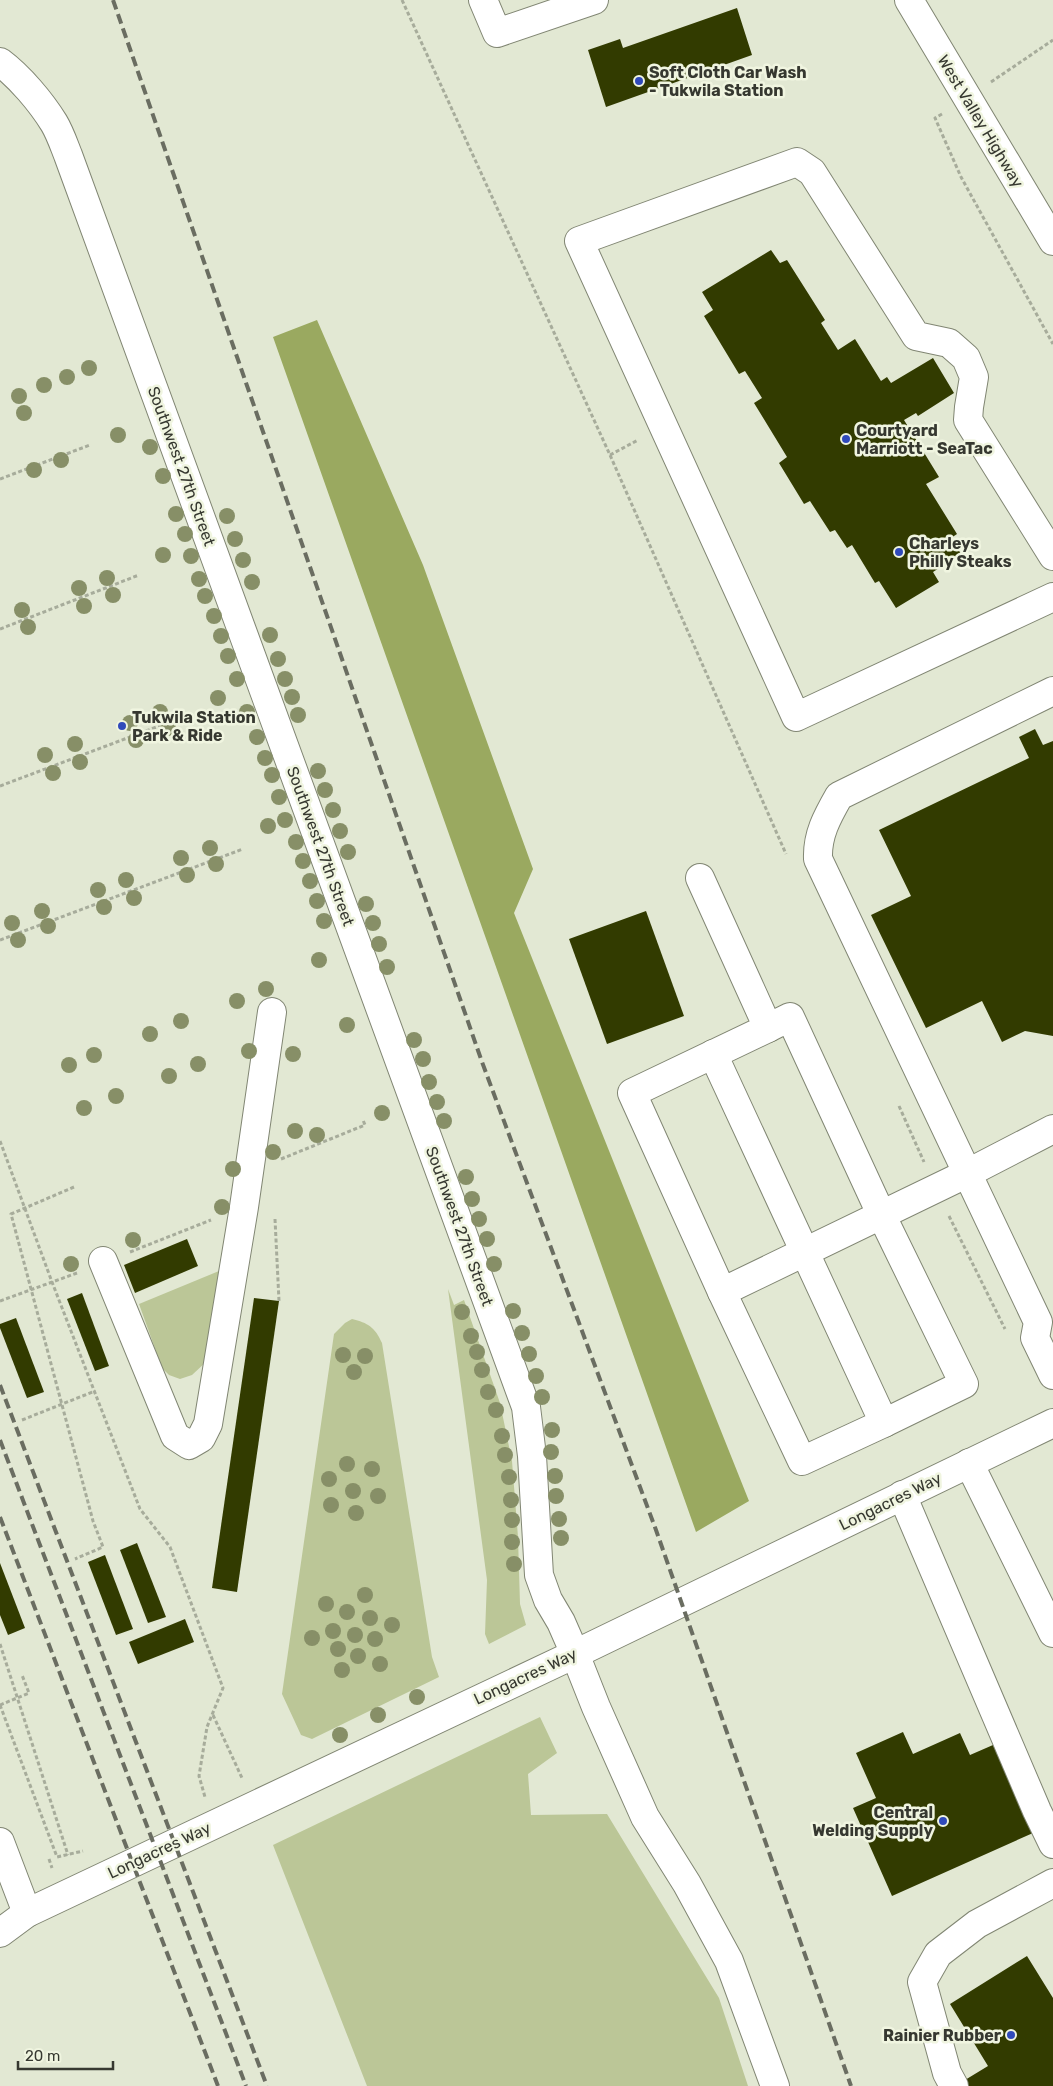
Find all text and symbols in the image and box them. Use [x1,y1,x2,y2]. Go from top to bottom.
street label: West Valley Highway [934,52,1028,191]
place label: Soft Cloth Car Wash - Tukwila Station [649,63,807,100]
marker: Soft Cloth Car Wash - Tukwila Station [633,75,645,87]
street label: Southwest 27th Street [144,384,219,549]
place label: Courtyard Marriott - SeaTac [856,421,993,458]
marker: Courtyard Marriott - SeaTac [840,433,852,445]
place label: Charleys Philly Steaks [909,534,1012,571]
marker: Charleys Philly Steaks [893,546,905,558]
place label: Tukwila Station Park & Ride [132,708,256,745]
marker: Tukwila Station Park & Ride [116,720,128,732]
street label: Southwest 27th Street [283,764,358,929]
street label: Southwest 27th Street [422,1144,497,1309]
street label: Longacres Way [836,1468,945,1534]
street label: Longacres Way [471,1644,580,1709]
place label: Central Welding Supply [812,1803,933,1840]
marker: Central Welding Supply [937,1815,949,1827]
street label: Longacres Way [105,1818,214,1883]
place label: Rainier Rubber [883,2026,1002,2045]
marker: Rainier Rubber [1005,2029,1017,2041]
scale bar [18,2038,112,2070]
text: 20 m [25,2047,60,2065]

